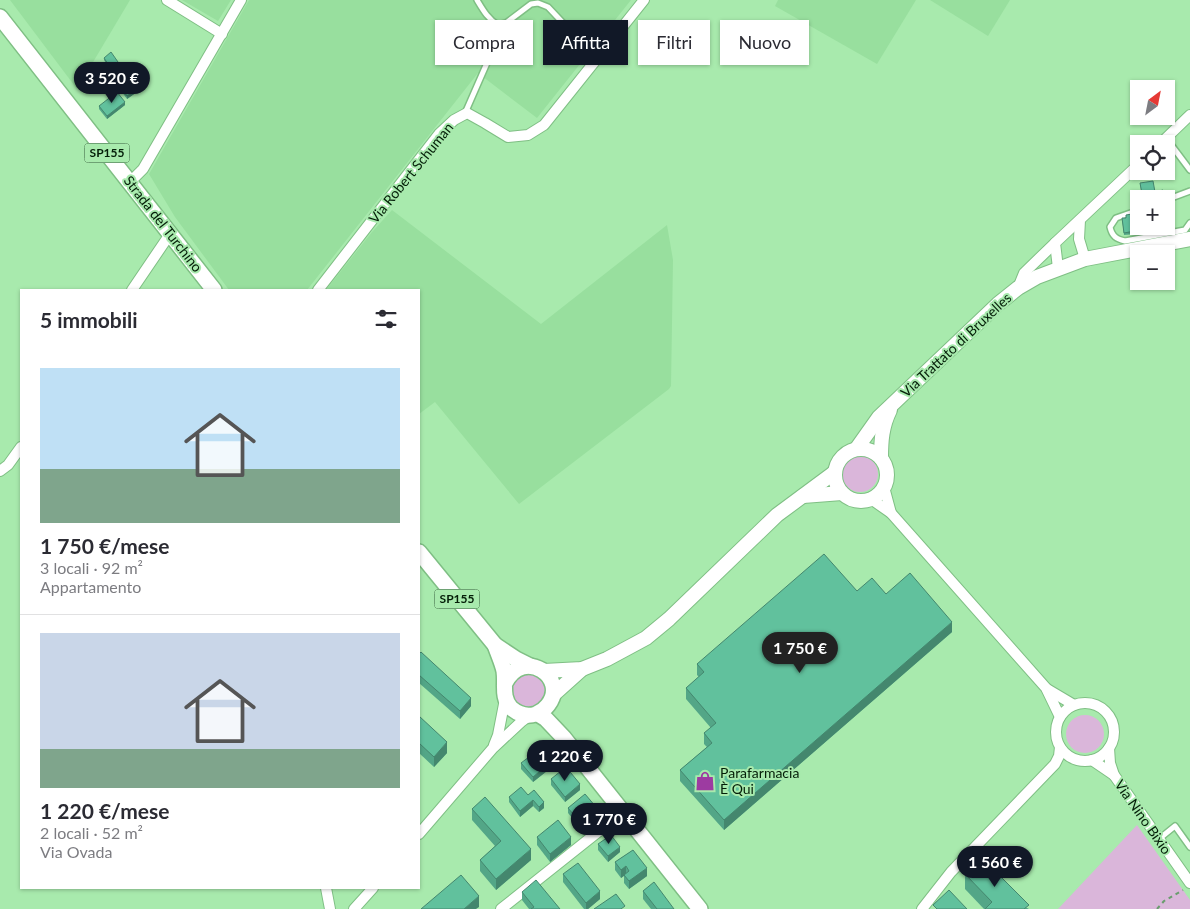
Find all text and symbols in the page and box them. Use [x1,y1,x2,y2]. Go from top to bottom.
chip: Compra [435,20,533,65]
chip: Affitta [543,20,628,65]
chip: Filtri [638,20,710,65]
chip: Nuovo [720,20,809,65]
pin: 3 520 € [66,62,158,104]
text: 3 520 € [85,68,139,87]
north arrow [1130,80,1175,125]
map controls [1130,80,1175,290]
street label: Via Robert Schuman [365,119,456,226]
button: locate [1130,135,1175,180]
road number: SP155 [84,144,130,162]
street label: Strada del Turchino [121,172,206,275]
button: + [1130,190,1175,235]
button: − [1130,245,1175,290]
street label: Via Trattato di Bruxelles [897,289,1015,400]
icon: filters [372,305,400,333]
text: 5 immobili [40,307,138,332]
icon: home [175,400,265,490]
text: 1 750 €/mese [40,533,170,558]
text: 3 locali · 92 m² [40,558,143,577]
text: Appartamento [40,577,141,596]
road number: SP155 [434,590,480,608]
pin: 1 750 € [754,632,846,674]
text: 1 750 € [773,638,827,657]
icon: home [175,666,265,756]
pin: 1 220 € [519,740,611,782]
text: 1 220 € [538,746,592,765]
place label: Parafarmacia È Qui [720,764,799,797]
shop icon: Parafarmacia È Qui [694,770,716,792]
street label: Via Nino Bixio [1111,776,1175,857]
text: 1 220 €/mese [40,798,170,823]
pin: 1 770 € [563,802,655,845]
text: 1 770 € [582,809,636,828]
text: 2 locali · 52 m² [40,823,143,842]
text: Via Ovada [40,842,112,861]
pin: 1 560 € [949,846,1041,888]
text: 1 560 € [968,852,1022,871]

